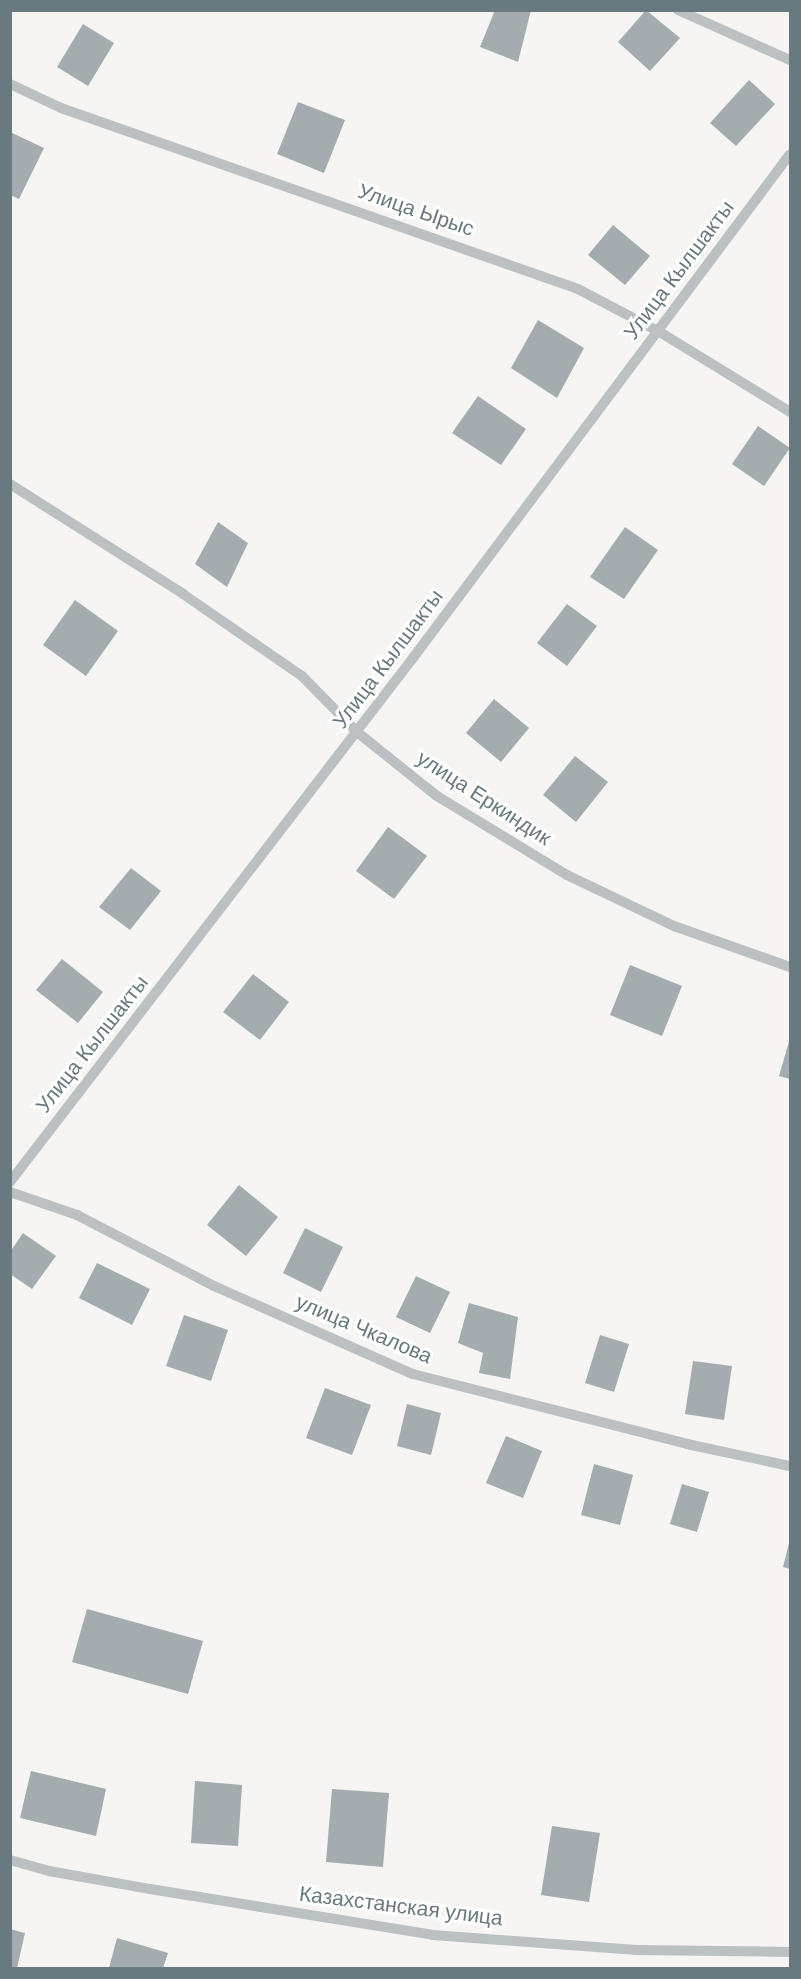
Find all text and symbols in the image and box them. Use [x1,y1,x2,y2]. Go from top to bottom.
street label: Улица Ырыс [355,178,477,242]
street label: Улица Кылшакты [619,196,739,344]
street label: Улица Кылшакты [328,585,448,733]
street label: улица Еркиндик [412,745,556,851]
street label: Улица Кылшакты [31,970,153,1118]
street label: улица Чкалова [292,1289,436,1369]
street label: Казахстанская улица [298,1881,504,1931]

